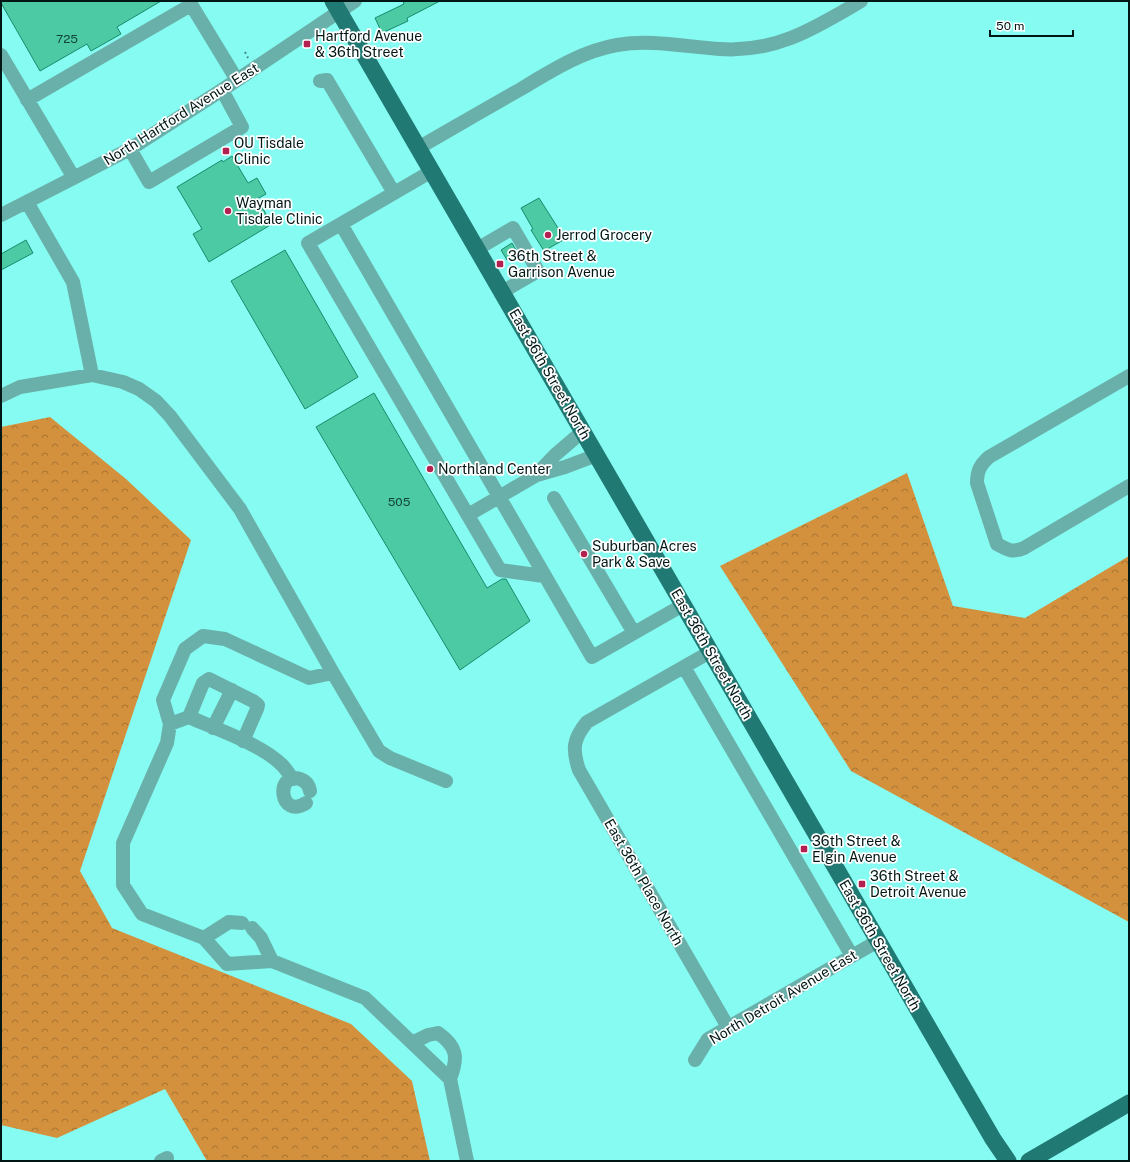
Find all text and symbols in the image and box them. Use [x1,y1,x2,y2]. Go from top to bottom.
scale bar [990,12,1073,38]
text: 50 m [996,19,1024,33]
place label: Hartford Avenue & 36th Street [315,28,422,60]
house number: 725 [56,32,78,46]
marker: Hartford Avenue & 36th Street [302,39,312,49]
street label: North Hartford Avenue East [101,60,261,168]
place label: OU Tisdale Clinic [234,135,304,167]
marker: OU Tisdale Clinic [221,146,231,156]
place label: Wayman Tisdale Clinic [236,195,323,227]
marker: Wayman Tisdale Clinic [223,206,233,216]
place label: Jerrod Grocery [556,227,653,243]
marker: Jerrod Grocery [543,230,553,240]
place label: 36th Street & Garrison Avenue [508,248,615,280]
marker: 36th Street & Garrison Avenue [495,259,505,269]
street label: East 36th Street North [506,306,594,442]
place label: Northland Center [438,461,551,477]
marker: Northland Center [425,464,435,474]
house number: 505 [388,495,411,509]
place label: Suburban Acres Park & Save [592,538,697,570]
marker: Suburban Acres Park & Save [579,549,589,559]
street label: East 36th Street North [668,586,756,722]
street label: East 36th Place North [601,816,687,948]
place label: 36th Street & Elgin Avenue [812,833,901,865]
marker: 36th Street & Elgin Avenue [799,844,809,854]
place label: 36th Street & Detroit Avenue [870,868,967,900]
street label: East 36th Street North [836,877,924,1013]
marker: 36th Street & Detroit Avenue [857,879,867,889]
street label: North Detroit Avenue East [706,947,860,1047]

